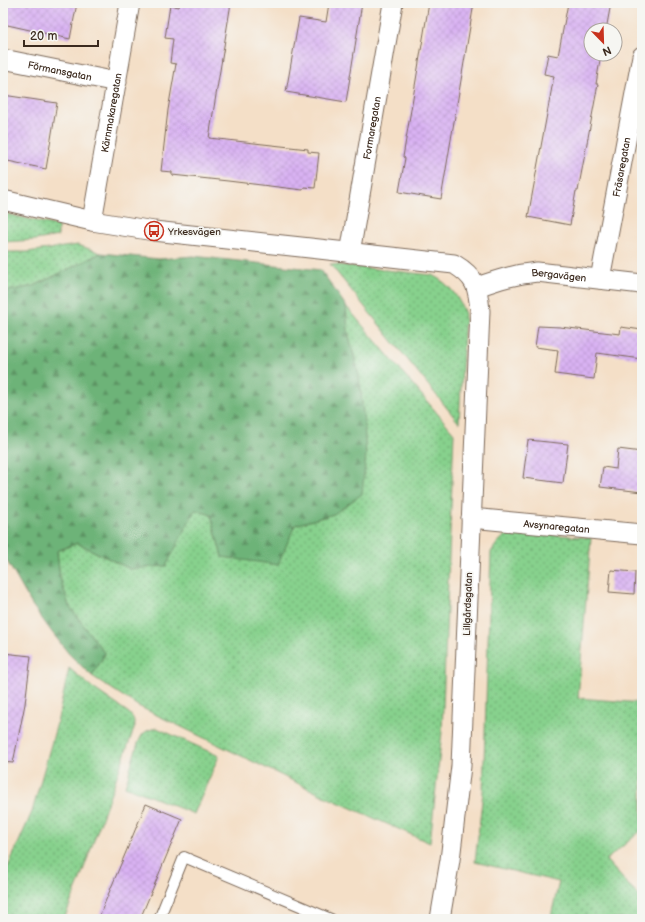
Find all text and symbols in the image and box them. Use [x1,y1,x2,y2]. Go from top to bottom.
scale bar [24,22,98,48]
north arrow [583,22,623,62]
text: 20 m [30,29,57,44]
text: N [600,43,613,58]
street label: Förmansgatan [27,59,93,84]
street label: Kärnmakaregatan [99,72,125,154]
street label: Formaregatan [361,95,384,160]
street label: Fräsaregatan [611,136,634,198]
bus stop icon: Yrkesvägen [143,220,165,242]
place label: Yrkesvägen [167,226,221,238]
street label: Bergavägen [531,267,587,285]
street label: Avsynaregatan [523,518,591,536]
street label: Lillgårdsgatan [461,572,475,636]

